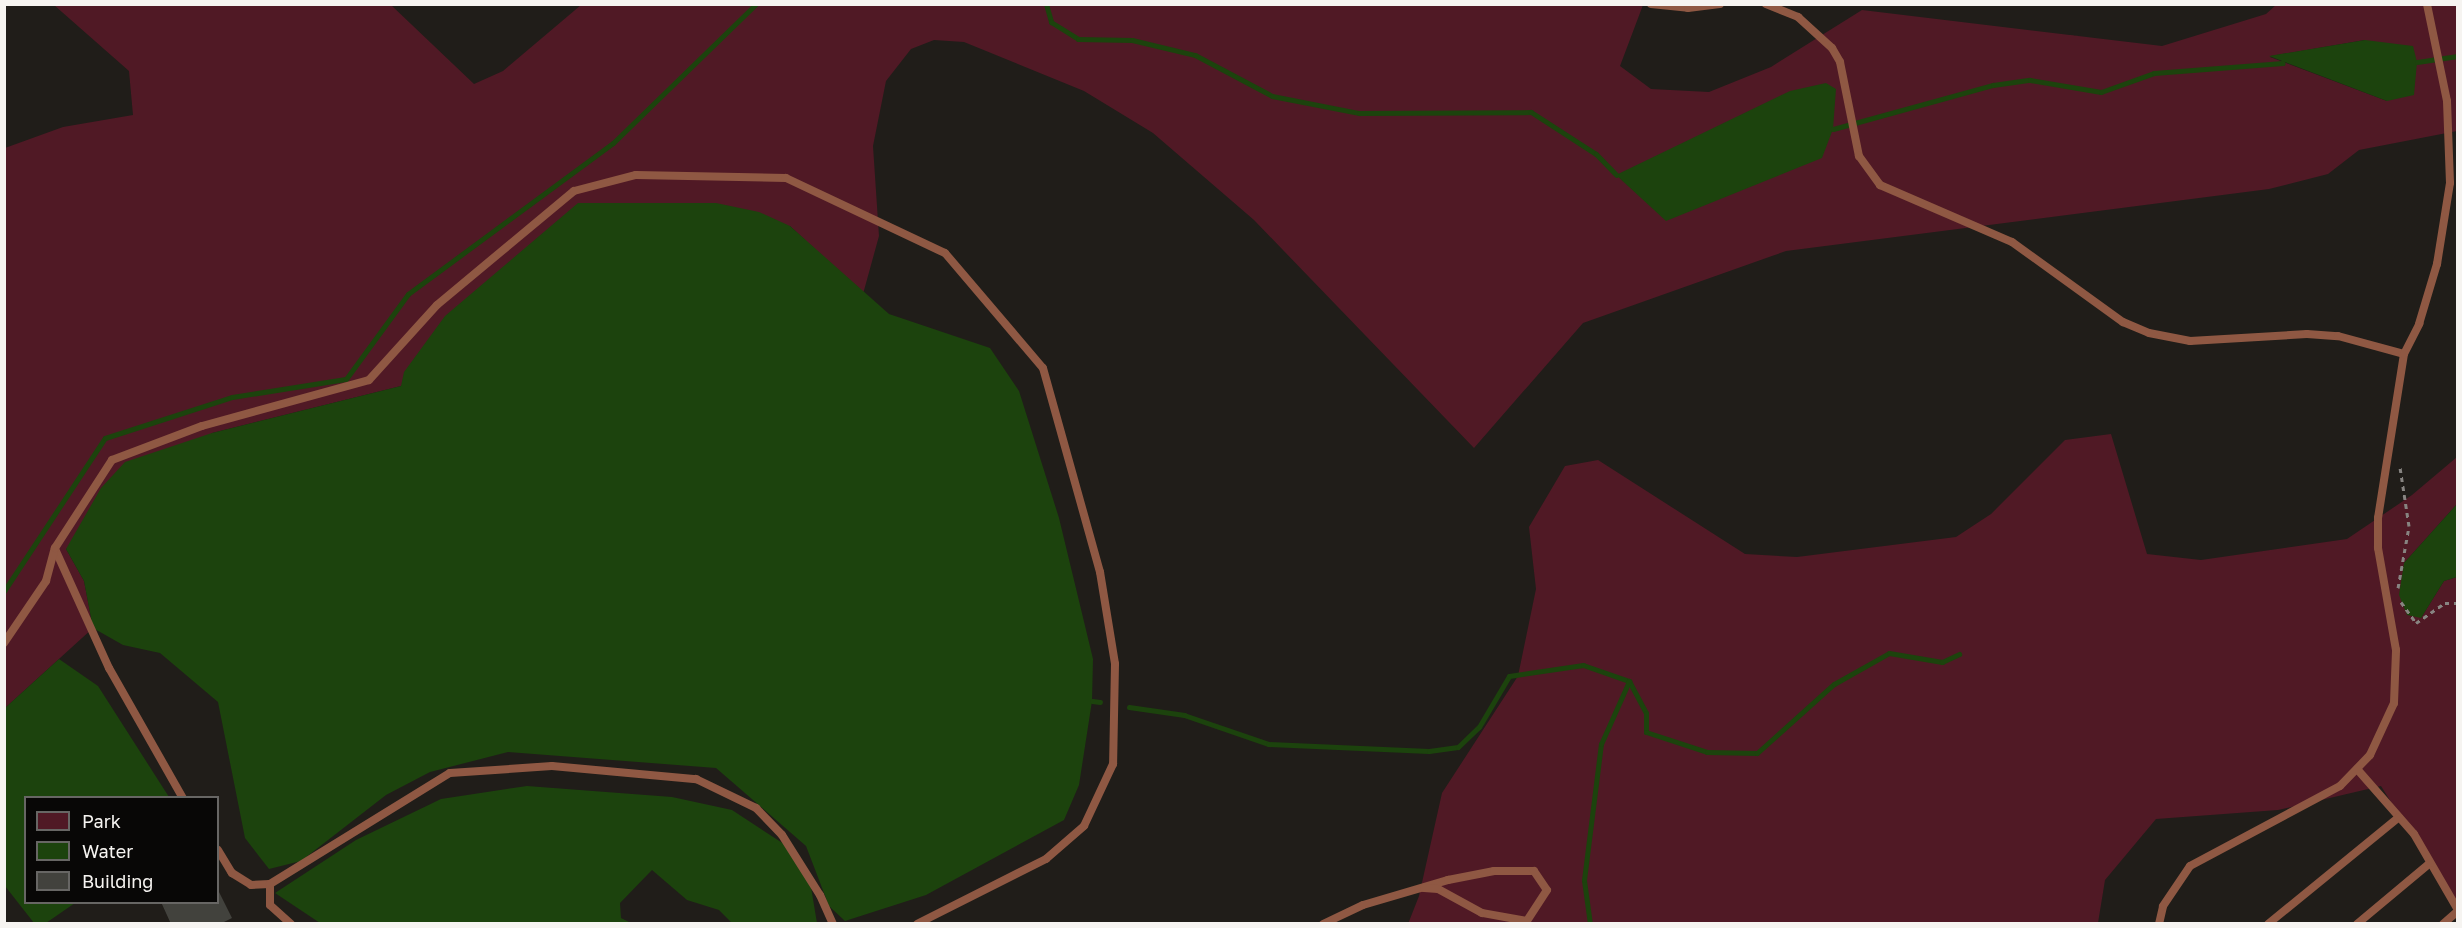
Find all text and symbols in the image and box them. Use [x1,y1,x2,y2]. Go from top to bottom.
legend [24,796,219,904]
text: Park [82,810,121,832]
text: Water [82,840,133,862]
text: Building [82,870,153,892]

